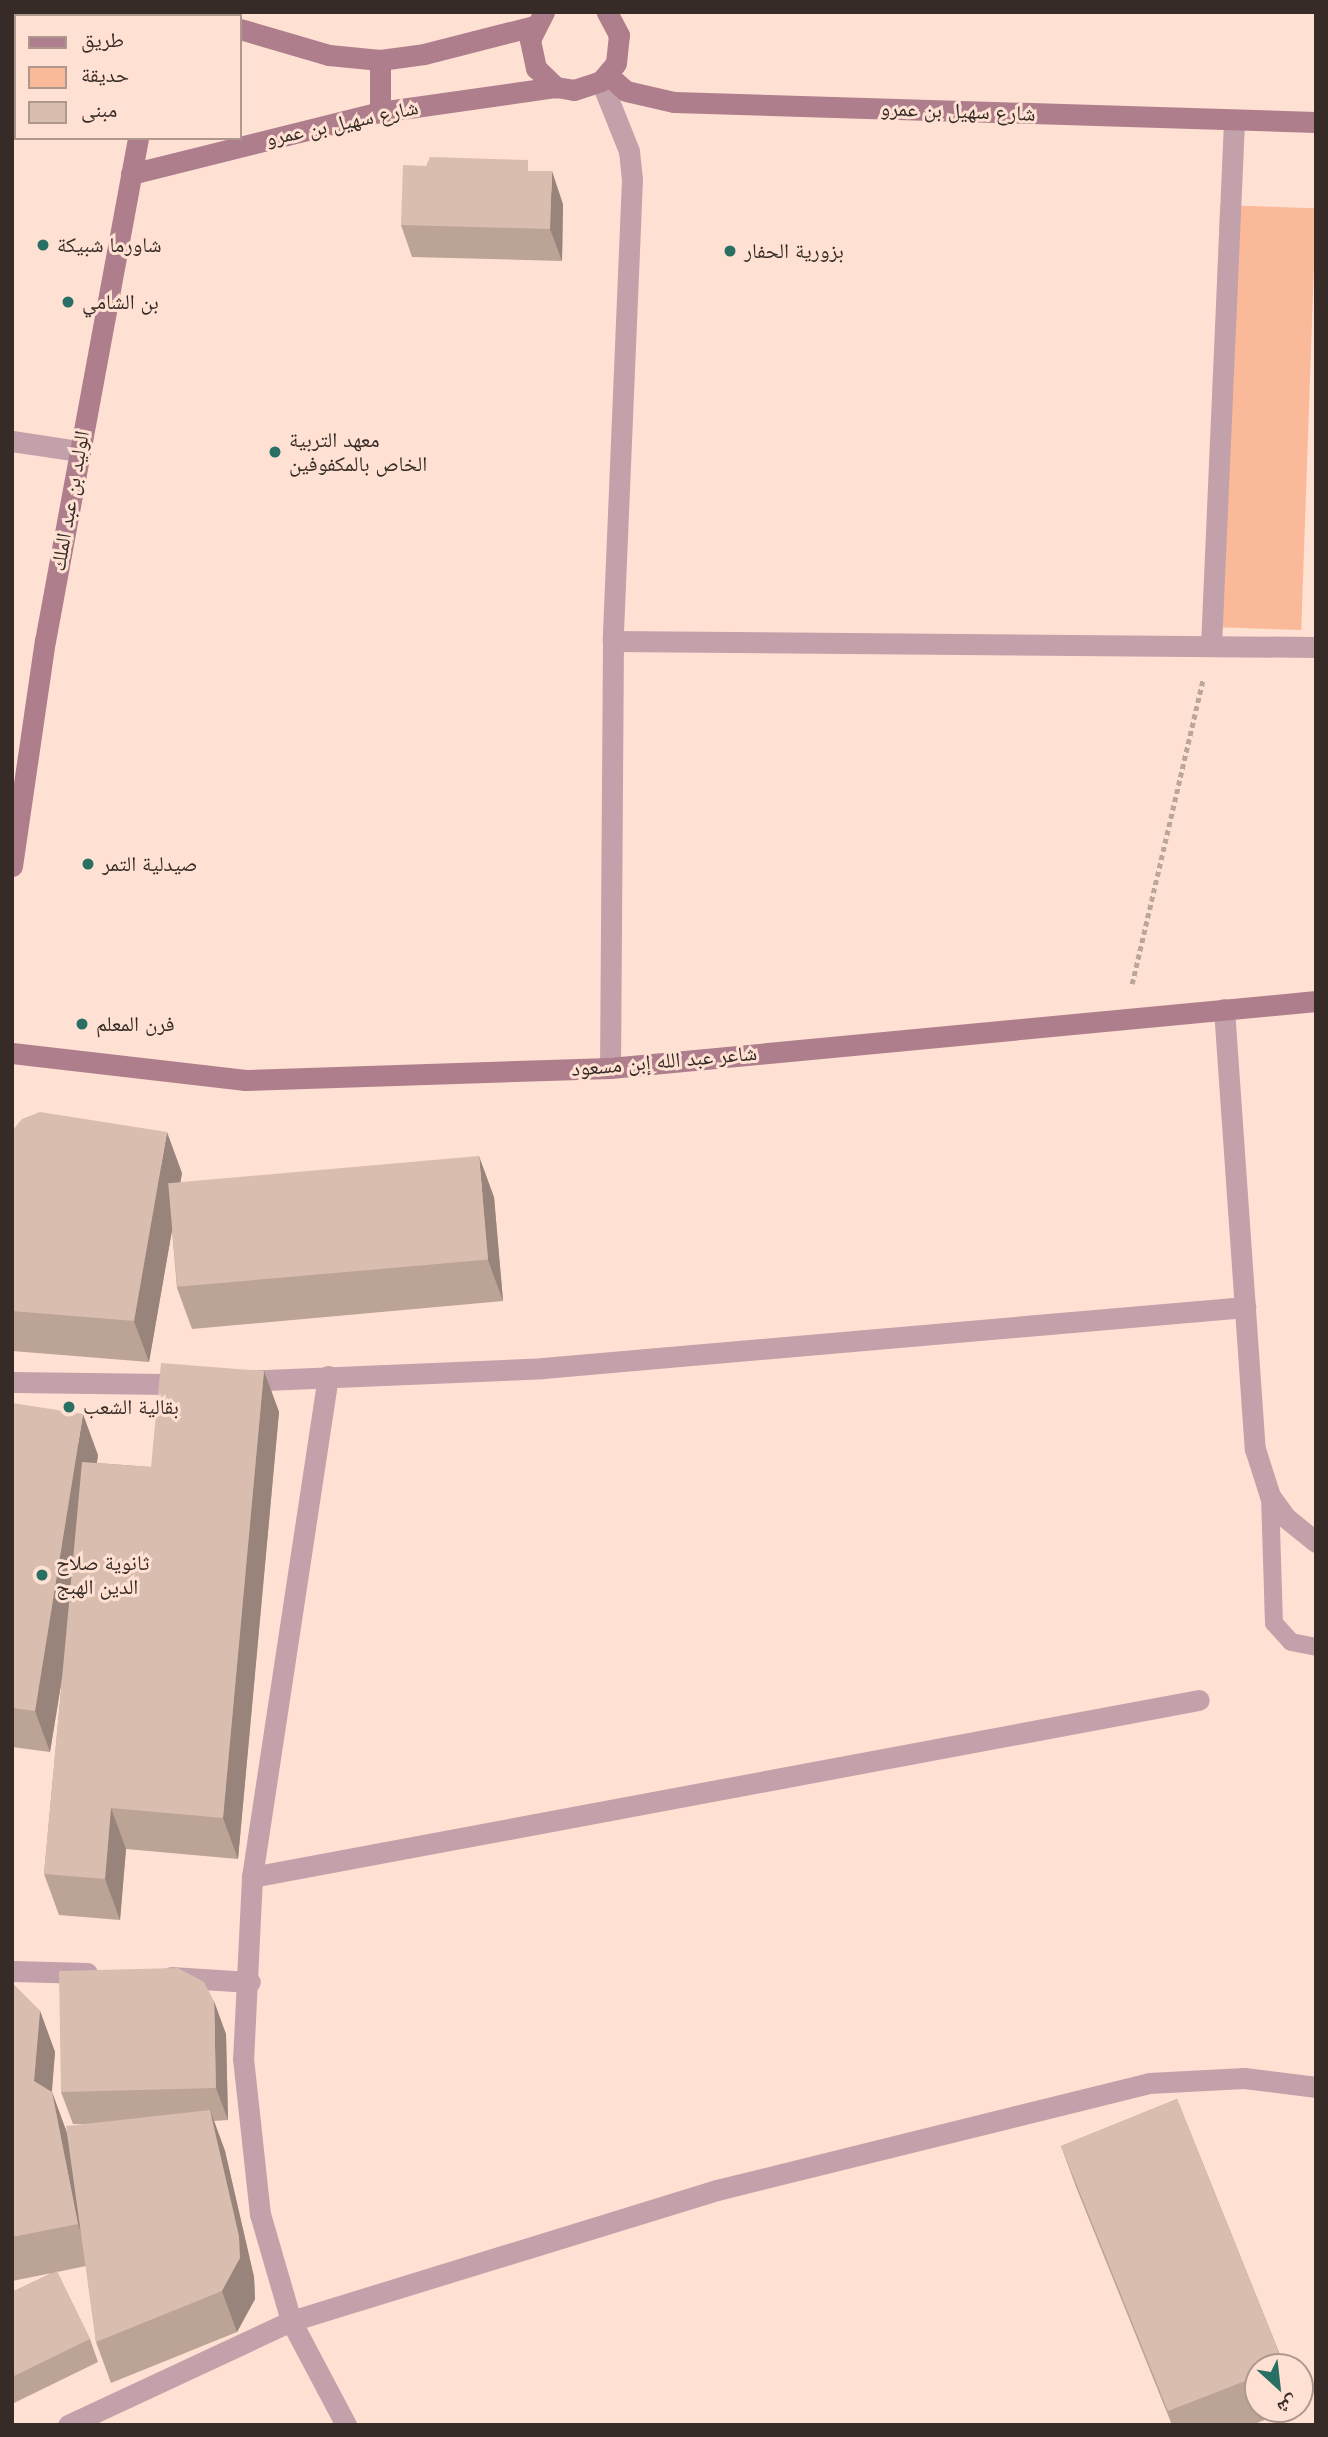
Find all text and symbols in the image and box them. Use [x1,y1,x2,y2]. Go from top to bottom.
legend [14,14,242,140]
text: طريق [81,27,124,52]
text: حديقة [81,62,129,87]
street label: شارع سهيل بن عمرو [264,95,420,151]
street label: شارع سهيل بن عمرو [880,96,1036,126]
text: مبنى [81,97,117,122]
place label: شاورما شبيكة [57,232,162,258]
marker: شاورما شبيكة [35,237,51,253]
place label: بزورية الحفار [744,238,844,264]
marker: بزورية الحفار [722,243,738,259]
place label: بن الشامي [82,289,159,315]
marker: بن الشامي [60,294,76,310]
place label: معهد التربية الخاص بالمكفوفين [289,427,427,477]
street label: الوليد بن عبد الملك [45,429,95,573]
marker: معهد التربية الخاص بالمكفوفين [267,444,283,460]
place label: صيدلية التمر [102,851,198,877]
marker: صيدلية التمر [80,856,96,872]
place label: فرن المعلم [96,1011,175,1037]
marker: فرن المعلم [74,1016,90,1032]
street label: شاعر عبد الله إبن مسعود [570,1040,758,1082]
place label: بقالية الشعب [83,1394,179,1420]
marker: بقالية الشعب [61,1399,77,1415]
place label: ثانوية صلاح الدين الهبج [56,1550,149,1600]
marker: ثانوية صلاح الدين الهبج [34,1567,50,1583]
north arrow [1244,2353,1314,2423]
text: ش [1274,2391,1302,2420]

